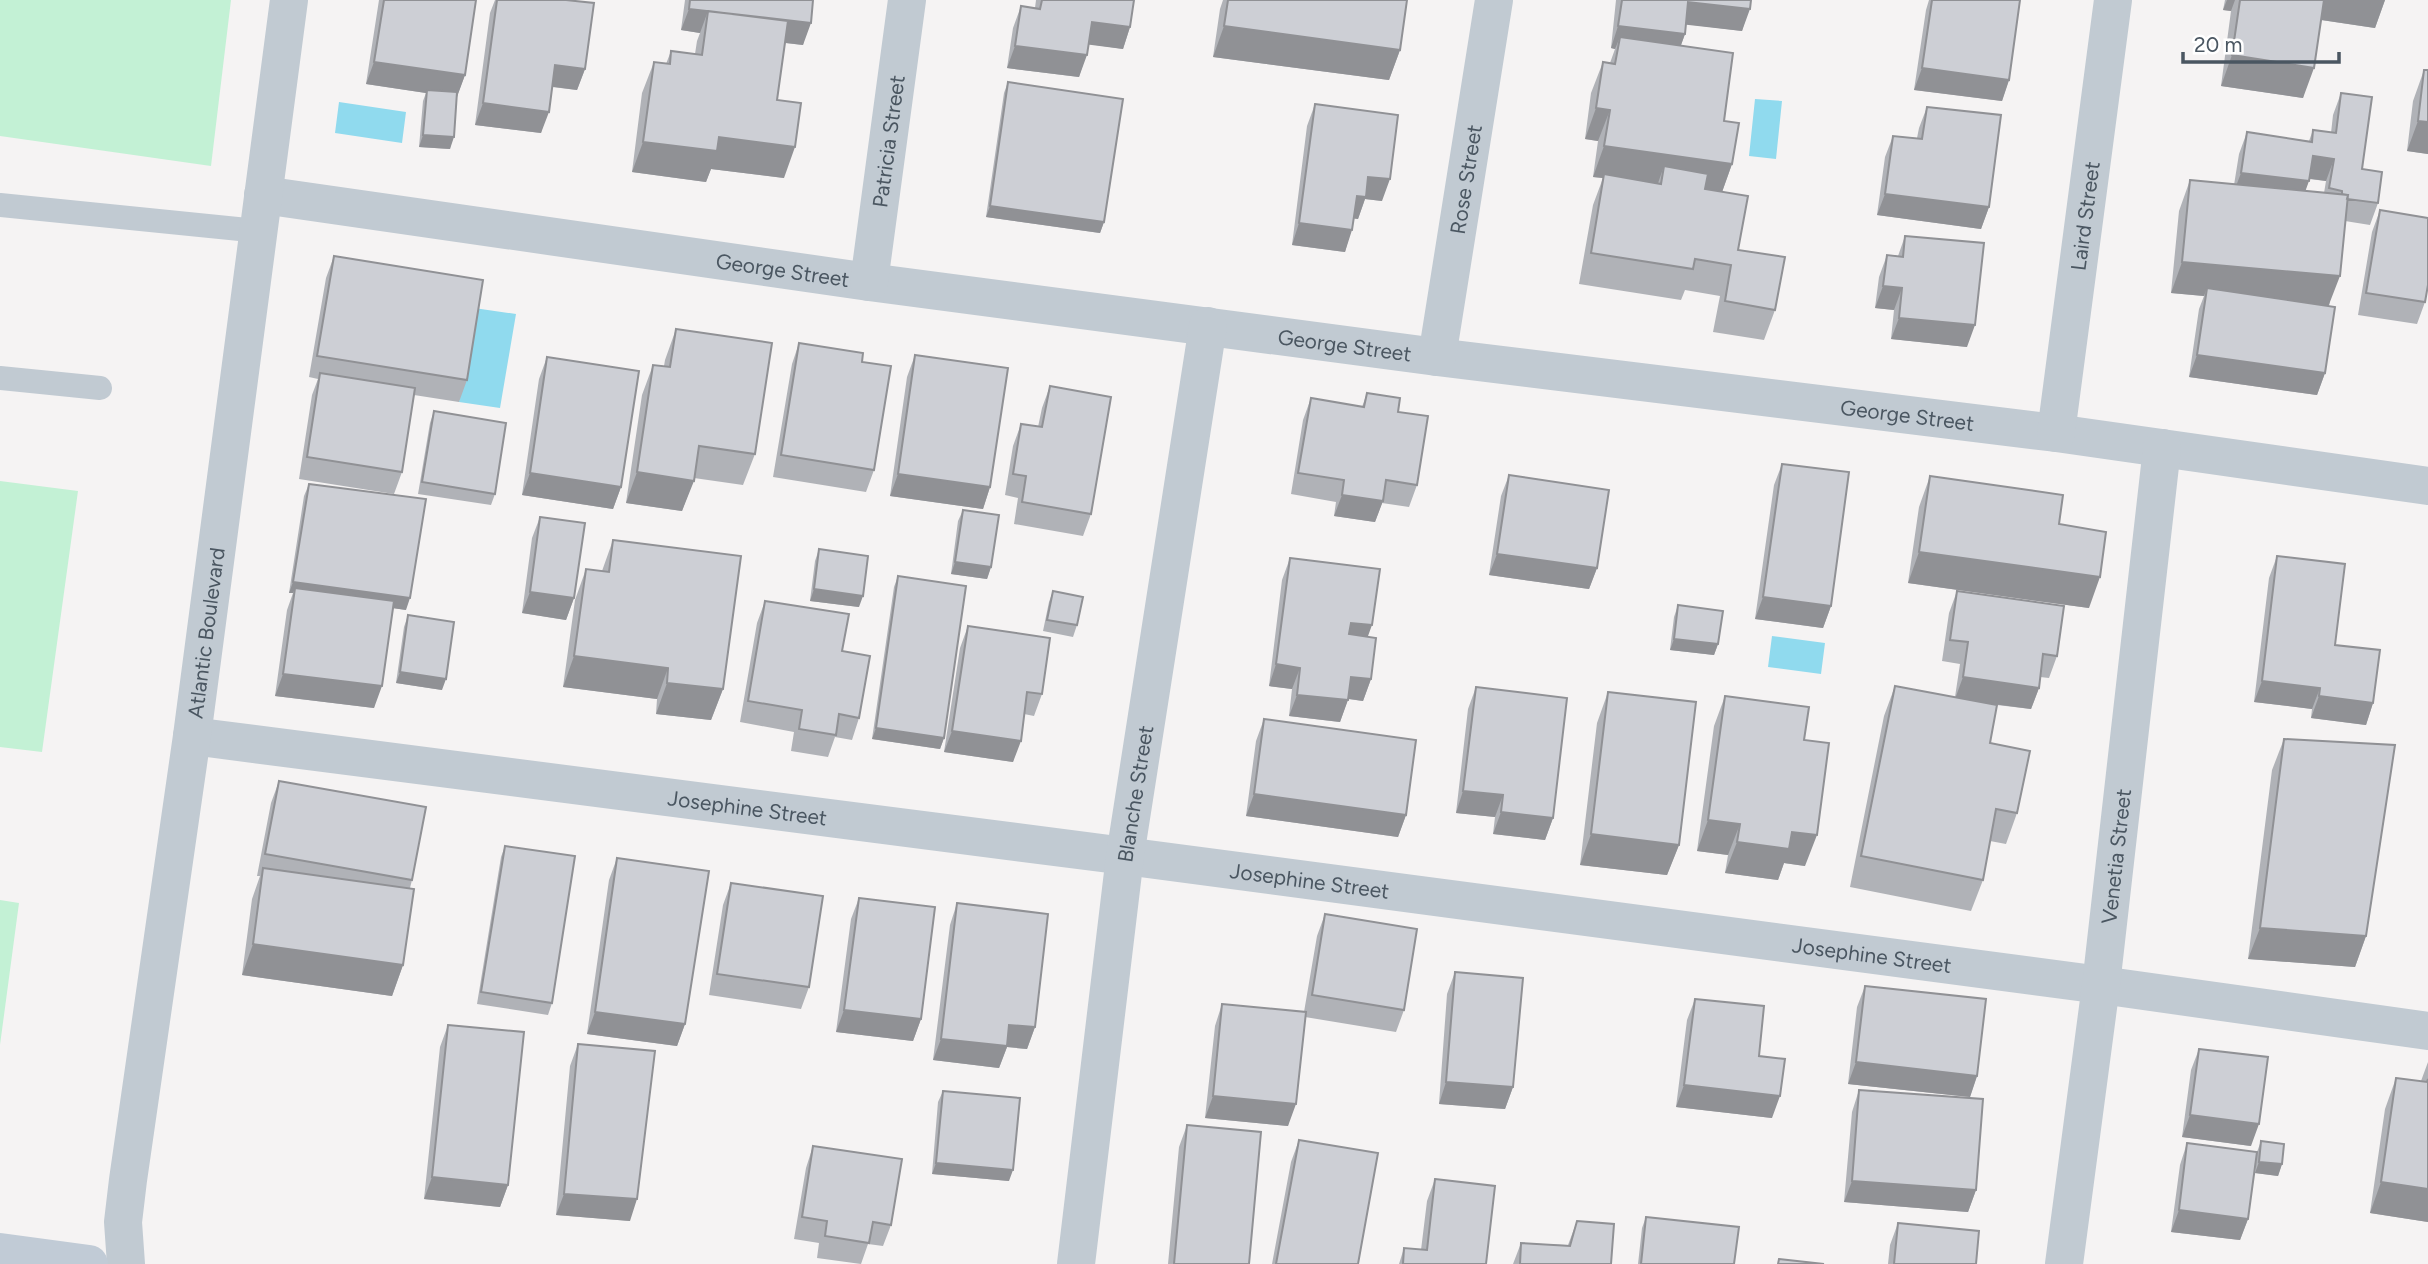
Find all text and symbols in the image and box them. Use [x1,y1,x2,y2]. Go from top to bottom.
scale bar [2183,21,2339,65]
text: 20 m [2194,32,2242,57]
street label: Patricia Street [867,73,909,209]
street label: Rose Street [1444,123,1486,236]
street label: Laird Street [2065,160,2104,272]
street label: George Street [714,248,851,292]
street label: George Street [1276,324,1413,366]
street label: George Street [1839,394,1976,435]
street label: Atlantic Boulevard [182,546,229,720]
street label: Blanche Street [1112,723,1158,864]
street label: Josephine Street [666,785,829,830]
street label: Venetia Street [2096,787,2136,925]
street label: Josephine Street [1228,858,1391,903]
street label: Josephine Street [1791,932,1953,978]

